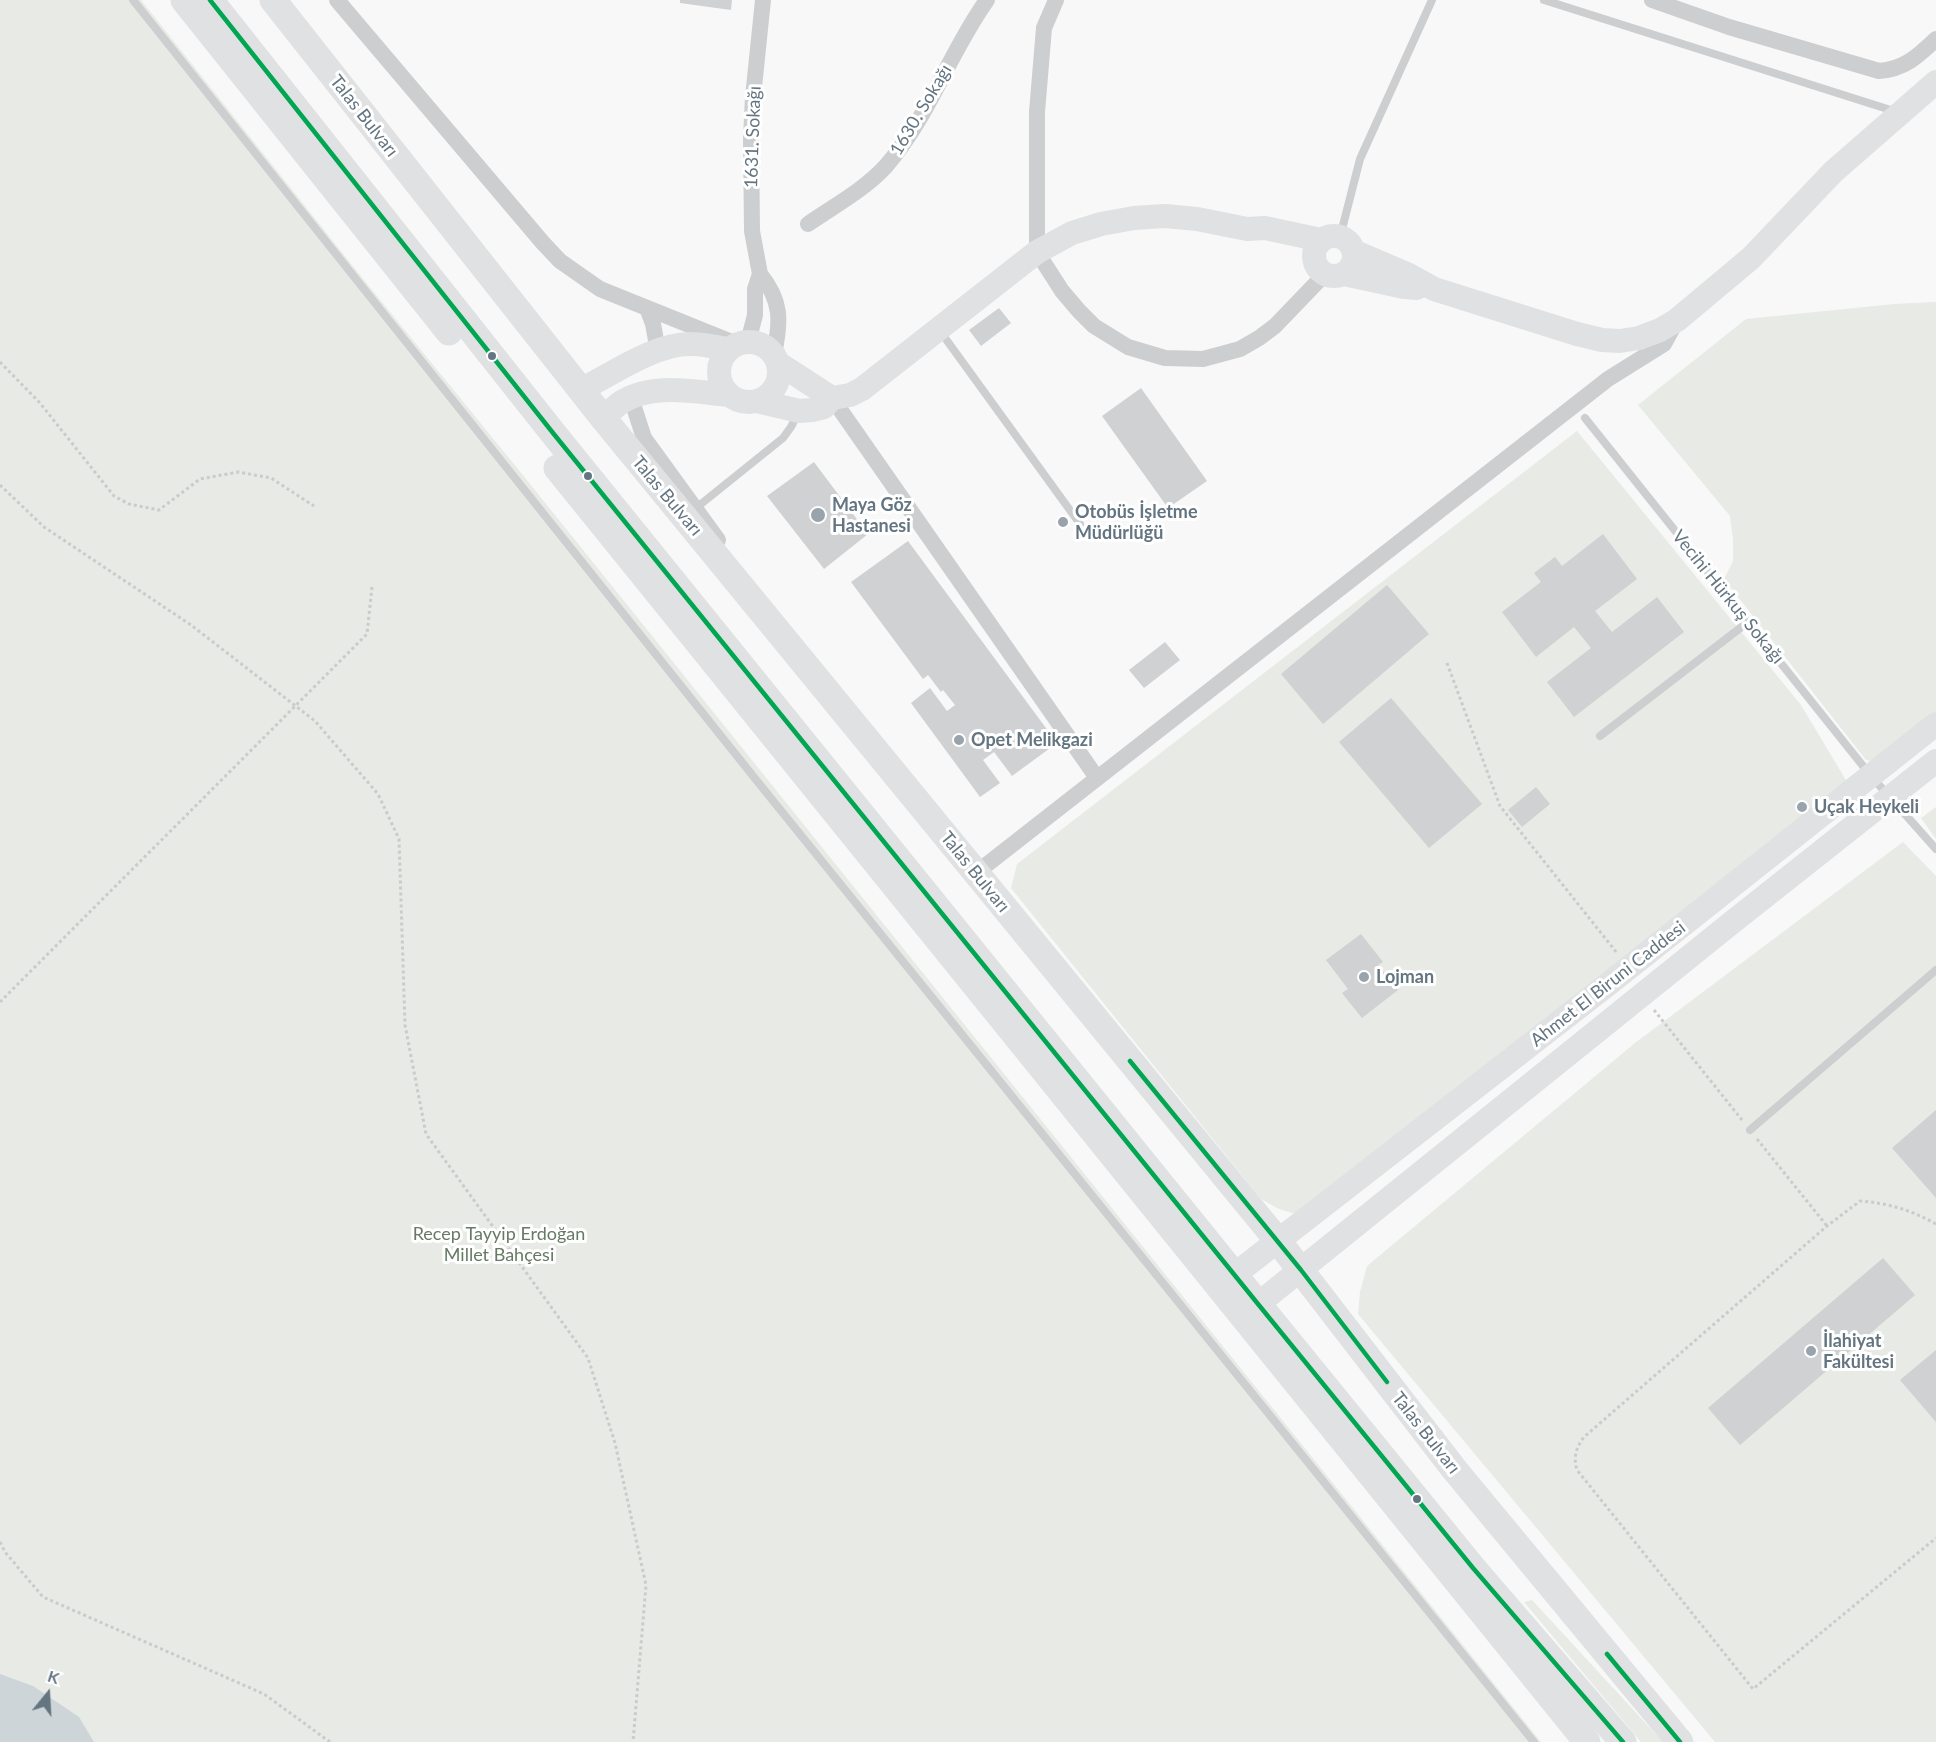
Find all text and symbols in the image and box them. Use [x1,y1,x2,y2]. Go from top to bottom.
street label: 1630. Sokağı [885,61,957,159]
street label: Talas Bulvarı [325,71,403,161]
street label: 1631. Sokağı [740,85,766,189]
unlabelled marker [486,350,498,362]
street label: Talas Bulvarı [627,452,707,540]
unlabelled marker [582,470,594,482]
place label: Maya Göz Hastanesi [832,494,912,536]
place label: Otobüs İşletme Müdürlüğü [1075,501,1198,544]
marker: Maya Göz Hastanesi [809,506,827,524]
marker: Otobüs İşletme Müdürlüğü [1056,515,1070,529]
street label: Vecihi Hürkuş Sokağı [1667,526,1789,668]
place label: Opet Melikgazi [971,729,1093,751]
marker: Opet Melikgazi [952,733,966,747]
place label: Uçak Heykeli [1814,796,1919,818]
marker: Uçak Heykeli [1795,800,1809,814]
street label: Talas Bulvarı [936,827,1014,917]
street label: Ahmet El Biruni Caddesi [1526,917,1690,1051]
place label: Lojman [1376,966,1434,988]
marker: Lojman [1357,970,1371,984]
park label: Recep Tayyip Erdoğan Millet Bahçesi [413,1223,585,1266]
place label: İlahiyat Fakültesi [1823,1330,1894,1372]
marker: İlahiyat Fakültesi [1804,1344,1818,1358]
street label: Talas Bulvarı [1387,1388,1465,1478]
unlabelled marker [1411,1493,1423,1505]
north arrow [18,1664,78,1724]
text: K [46,1666,62,1687]

